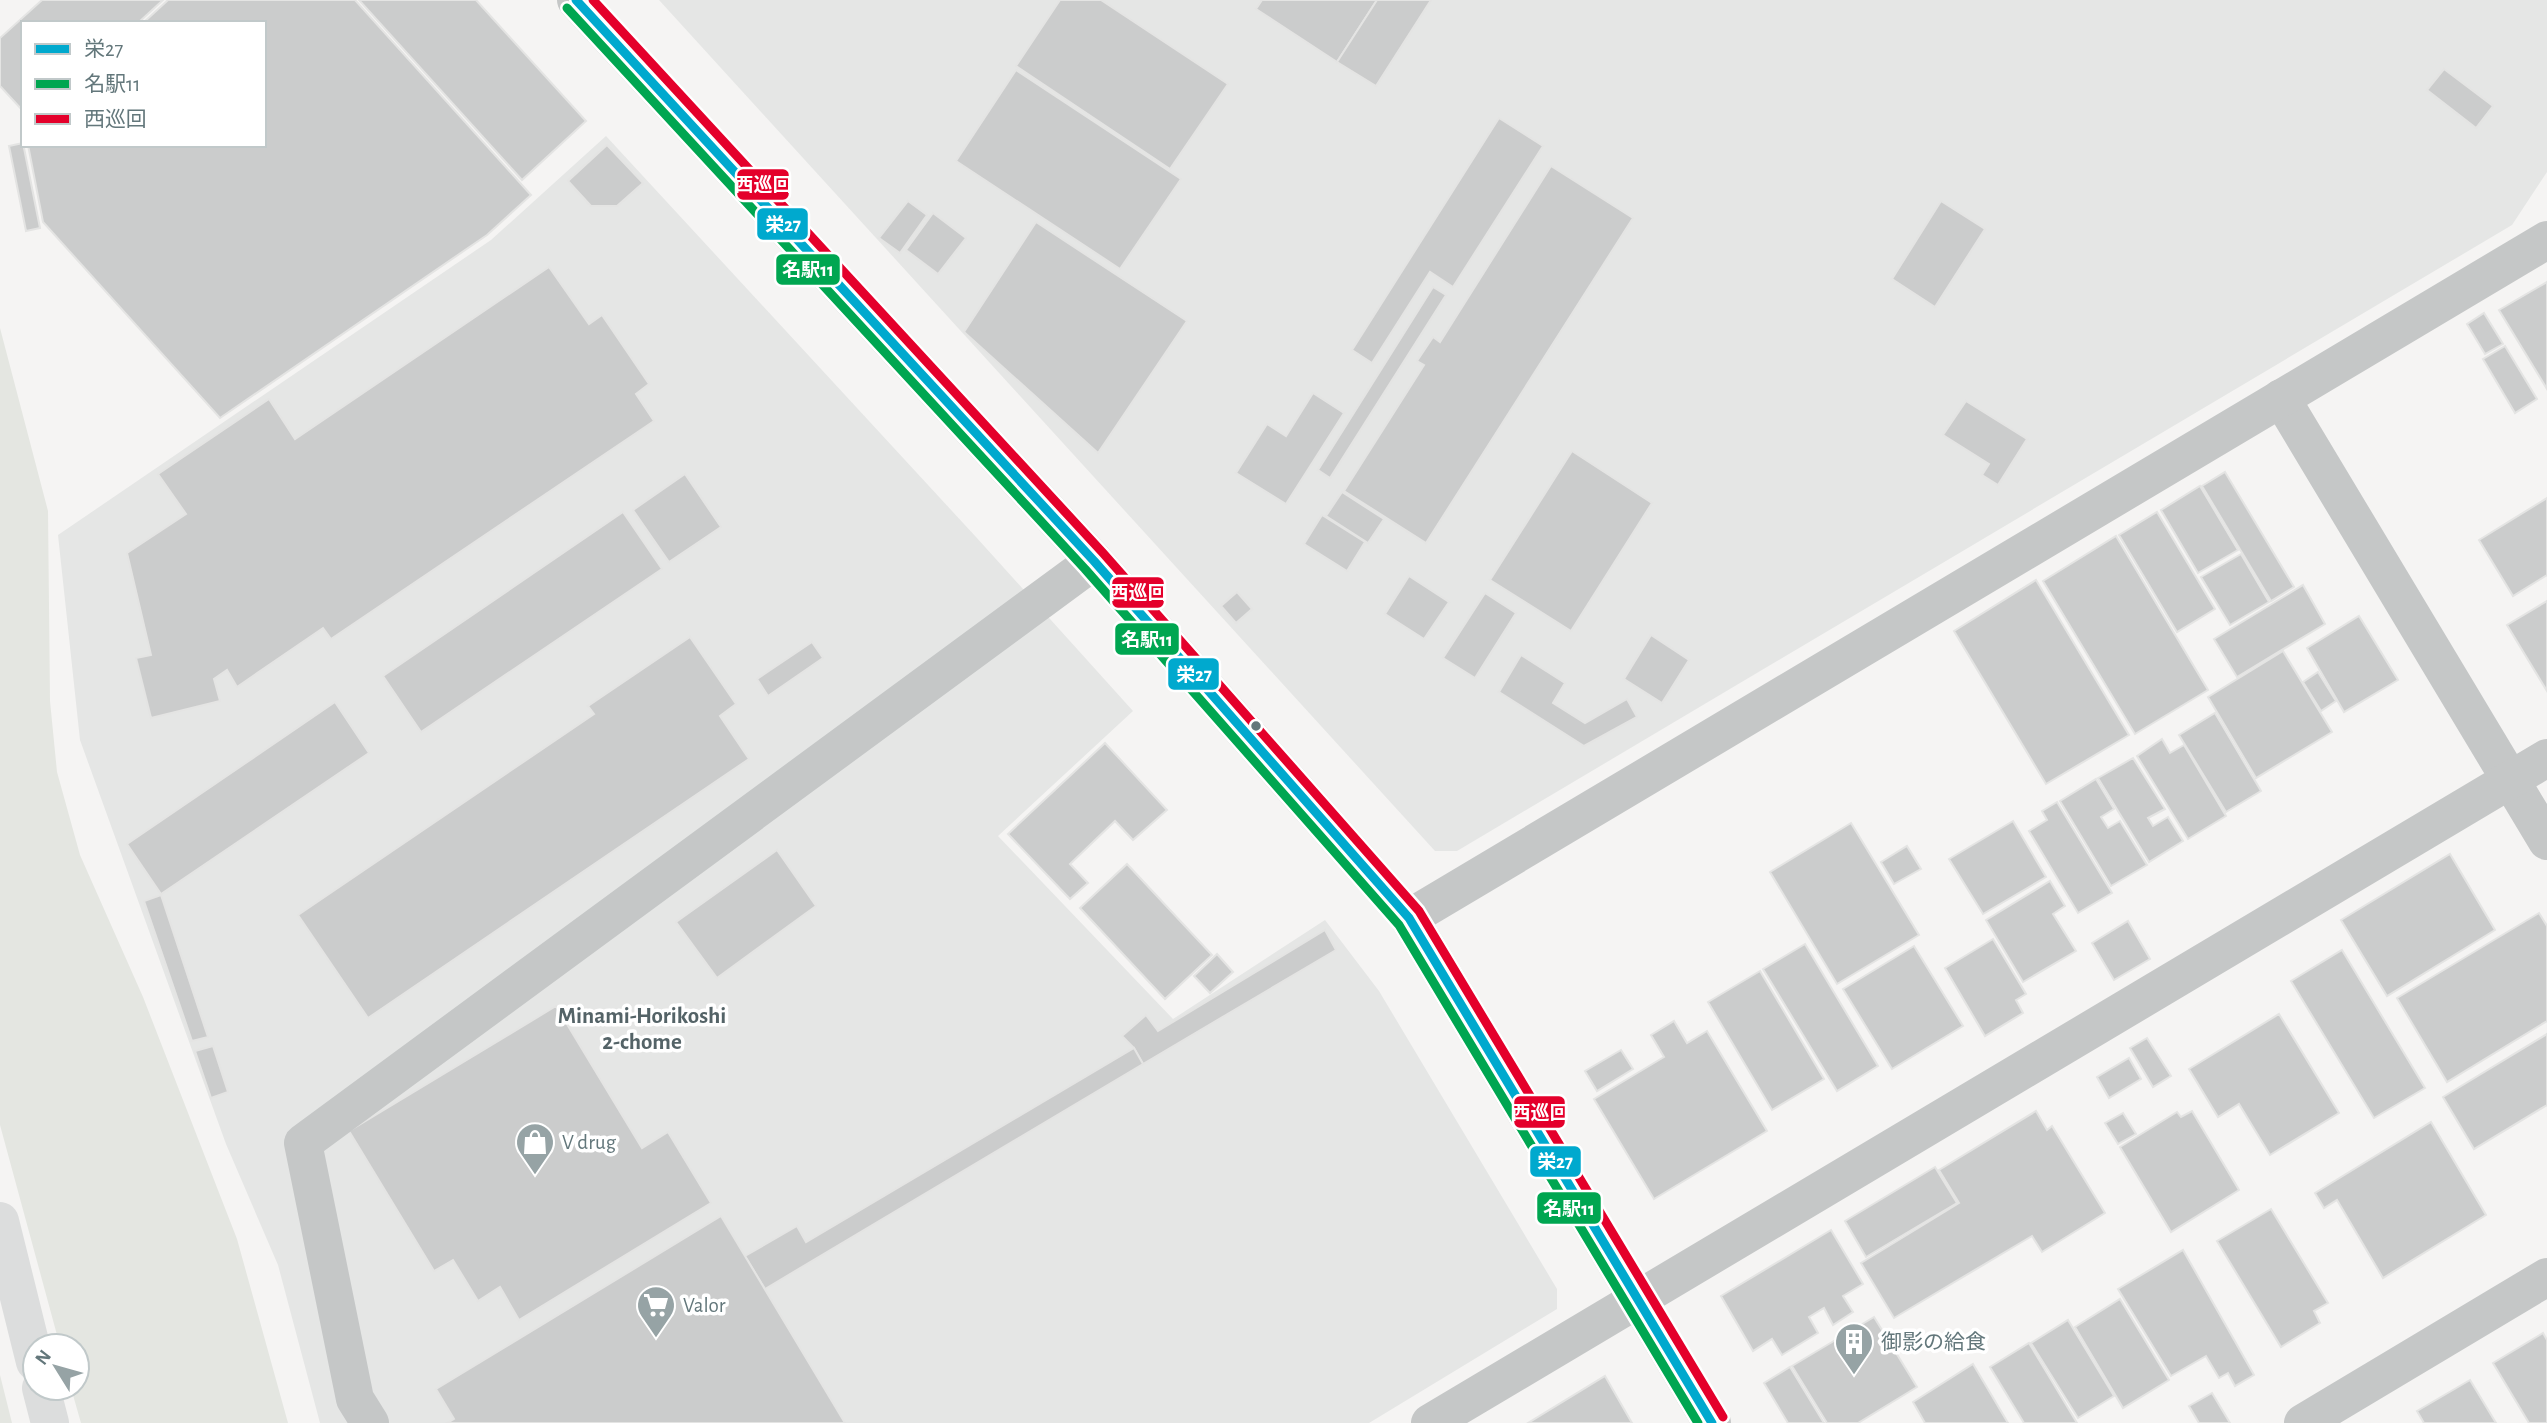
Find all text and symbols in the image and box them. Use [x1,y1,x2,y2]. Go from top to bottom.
legend [21,21,266,147]
text: 栄27 [84,38,124,60]
text: 名駅11 [84,73,140,95]
text: 西巡回 [84,108,147,130]
line badge: 西巡回 [736,168,790,201]
text: 西巡回 [734,174,792,195]
line badge: 栄27 [756,207,809,241]
text: 栄27 [765,215,801,235]
line badge: 名駅11 [775,253,841,286]
text: 名駅11 [782,259,834,280]
line badge: 西巡回 [1111,576,1165,609]
text: 西巡回 [1109,582,1167,603]
line badge: 名駅11 [1114,622,1180,656]
text: 名駅11 [1121,629,1173,650]
line badge: 栄27 [1167,657,1220,691]
text: 栄27 [1176,665,1212,685]
unlabelled marker [1249,719,1263,733]
district label: Minami-Horikoshi 2-chome [558,1005,726,1054]
line badge: 西巡回 [1513,1095,1566,1129]
text: 西巡回 [1511,1102,1569,1123]
shop icon: V drug [514,1121,556,1176]
place label: V drug [562,1132,617,1153]
line badge: 栄27 [1529,1145,1582,1178]
text: 栄27 [1537,1152,1573,1172]
line badge: 名駅11 [1536,1191,1602,1225]
text: 名駅11 [1543,1198,1595,1219]
supermarket icon: Valor [635,1284,677,1339]
place label: Valor [683,1295,726,1316]
building icon: 御影の給食 [1833,1321,1875,1376]
place label: 御影の給食 [1881,1331,1986,1353]
north arrow [21,1332,91,1402]
text: N [32,1347,55,1369]

